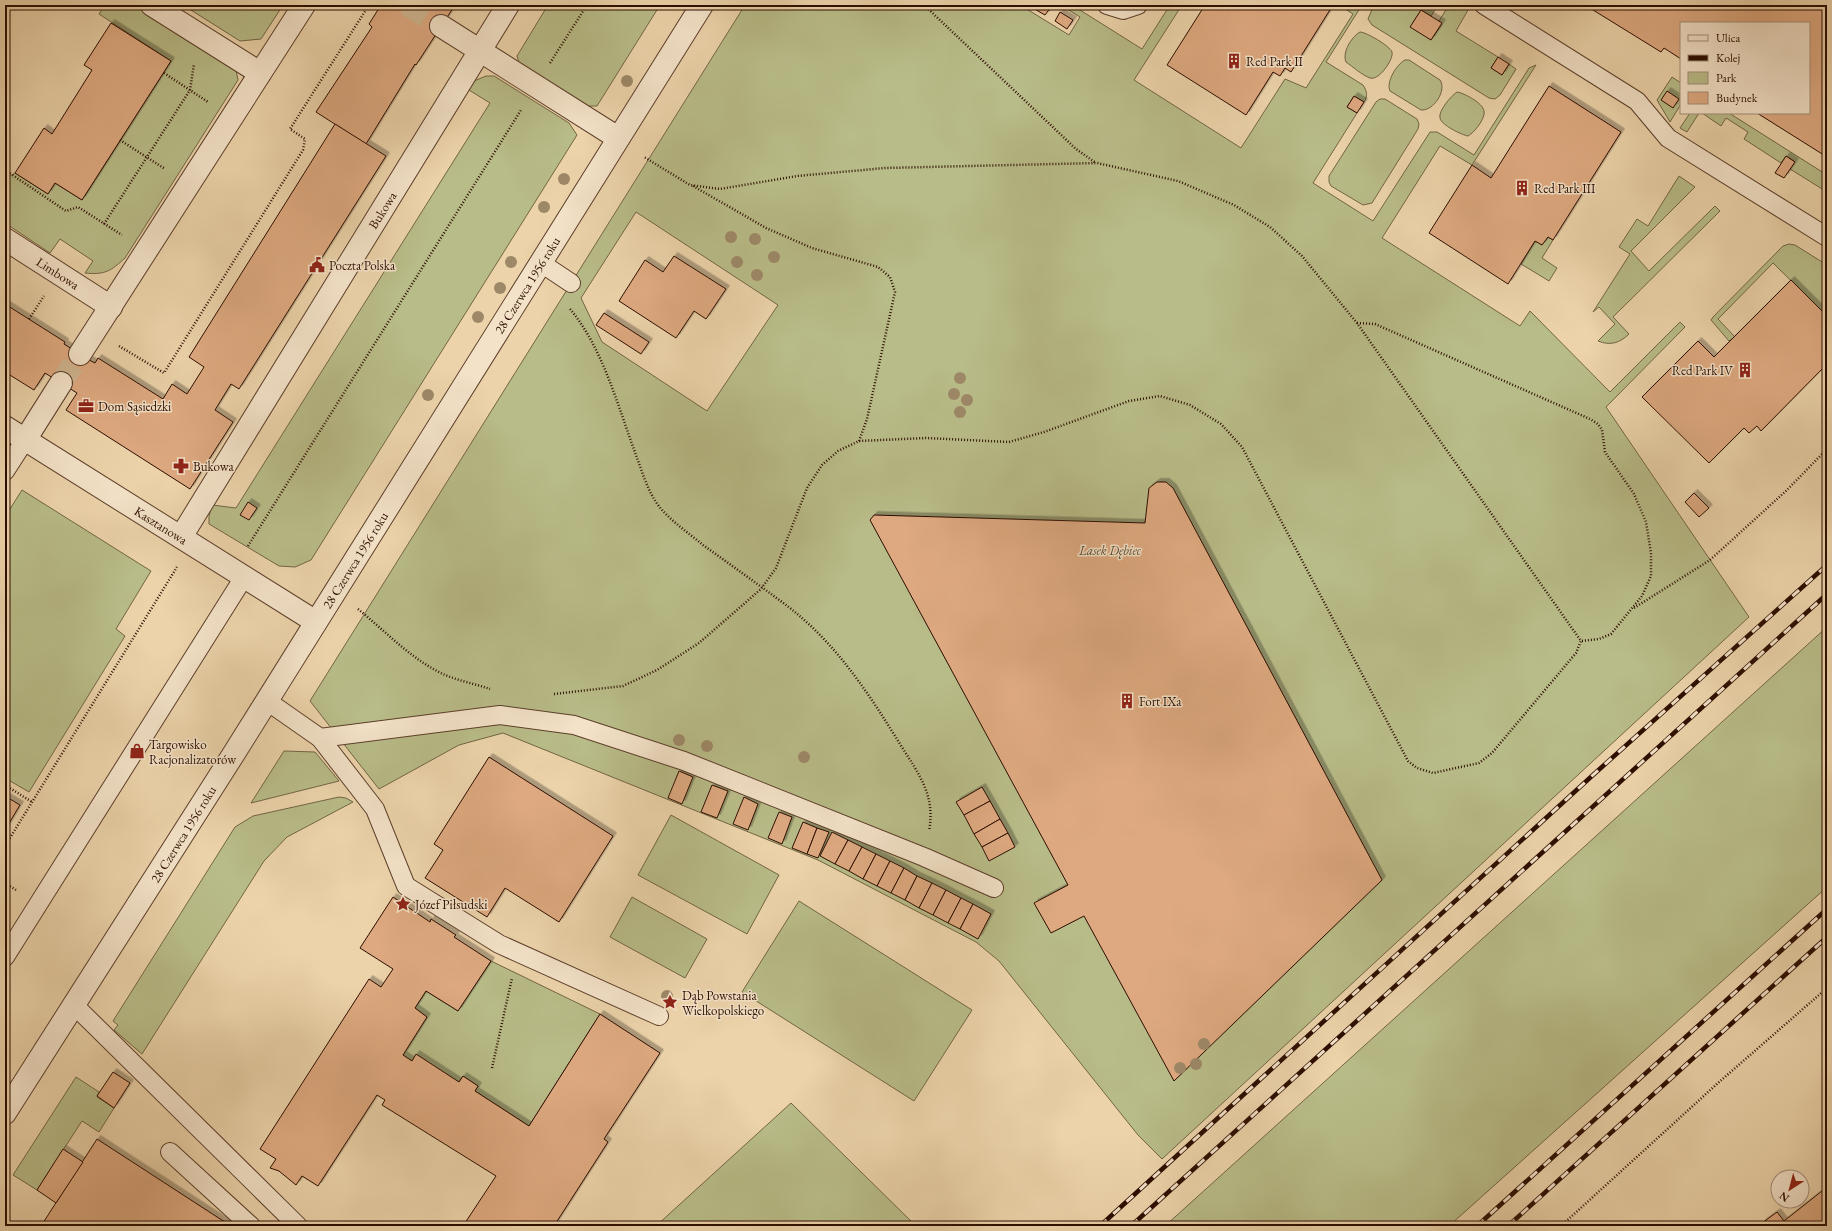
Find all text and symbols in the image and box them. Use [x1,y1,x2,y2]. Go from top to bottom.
legend [1680,22,1810,114]
text: Ulica [1716,30,1740,46]
text: Kolej [1716,50,1740,66]
building icon: Red Park II [1225,52,1243,70]
place label: Red Park II [1246,53,1304,70]
text: Park [1716,70,1737,86]
text: Budynek [1716,90,1758,106]
building icon: Red Park III [1513,179,1531,197]
place label: Red Park III [1534,180,1596,197]
street label: Bukowa [364,188,401,232]
street label: 28 Czerwca 1956 roku [491,233,564,337]
street label: Limbowa [33,253,83,294]
public building icon: Poczta Polska [308,256,326,274]
place label: Poczta Polska [329,257,396,274]
building icon: Red Park IV [1736,361,1754,379]
place label: Red Park IV [1672,362,1733,379]
office icon: Dom Sąsiedzki [77,397,95,415]
place label: Dom Sąsiedzki [98,398,171,415]
pharmacy icon: Bukowa [172,457,190,475]
place label: Bukowa [193,458,235,475]
street label: Kasztanowa [131,502,191,549]
street label: 28 Czerwca 1956 roku [319,508,392,612]
park label: Lasek Dębiec [1078,542,1142,559]
building icon: Fort IXa [1118,692,1136,710]
place label: Fort IXa [1139,693,1182,710]
place label: Targowisko Racjonalizatorów [149,736,236,768]
shop icon: Targowisko Racjonalizatorów [128,742,146,760]
street label: 28 Czerwca 1956 roku [147,782,220,886]
place icon: Józef Piłsudski [394,895,412,913]
place label: Józef Piłsudski [414,896,487,913]
place label: Dąb Powstania Wielkopolskiego [682,987,764,1019]
place icon: Dąb Powstania Wielkopolskiego [661,993,679,1011]
north arrow [1770,1169,1810,1209]
text: N [1776,1189,1792,1205]

